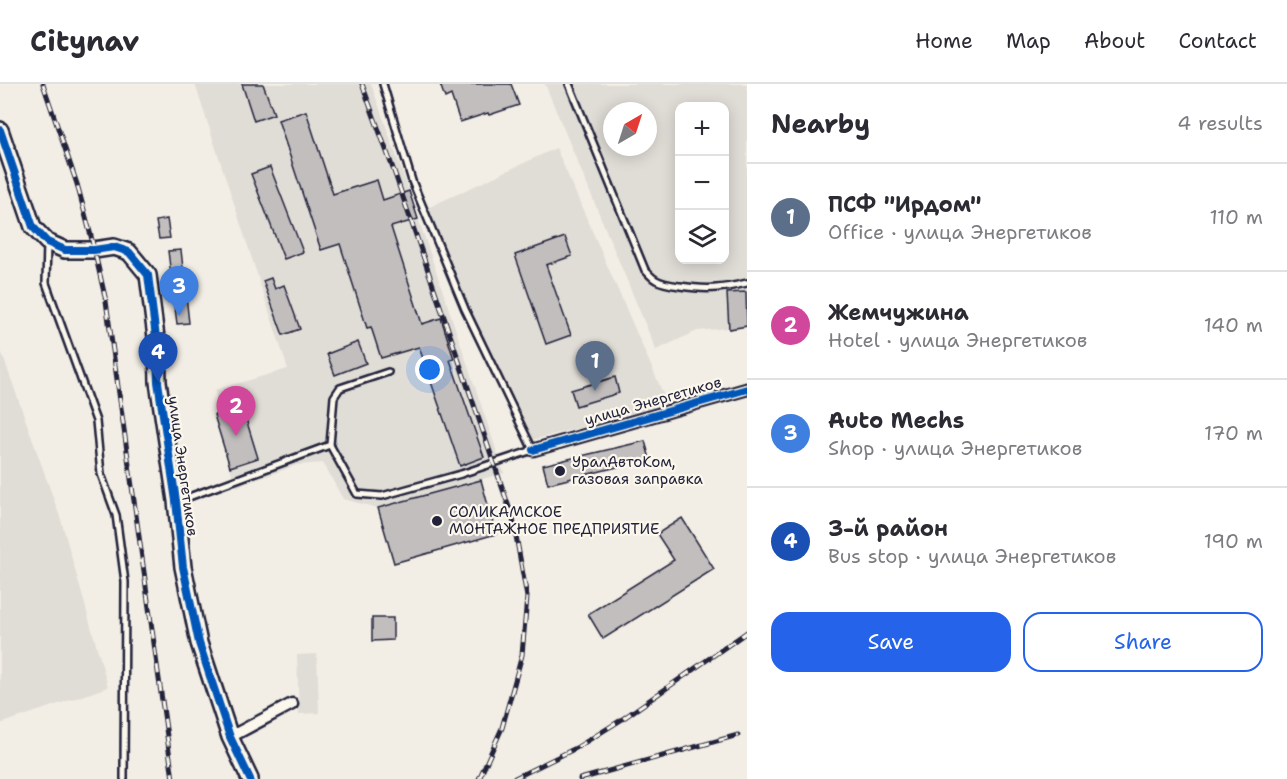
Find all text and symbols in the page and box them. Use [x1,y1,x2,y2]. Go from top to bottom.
text: Citynav [30,22,139,60]
text: Home [915,27,973,55]
text: Map [1006,27,1051,55]
text: About [1084,27,1145,55]
text: Contact [1178,27,1257,55]
north arrow [603,102,657,156]
map controls [675,102,729,264]
button: + [675,102,729,156]
text: Nearby [771,106,870,141]
text: 4 results [1177,110,1263,136]
button: − [675,156,729,210]
text: ПСФ "Ирдом" [828,190,982,219]
text: 1 [786,204,795,230]
text: 110 m [1209,204,1263,230]
button: layers [675,210,729,264]
text: Office · улица Энергетиков [828,219,1092,245]
pin: 3 [160,266,198,316]
text: Жемчужина [828,298,969,327]
text: 2 [784,312,798,338]
text: 140 m [1204,312,1263,338]
text: Hotel · улица Энергетиков [828,327,1087,353]
pin: 4 [138,332,178,382]
pin: 1 [576,342,614,391]
your location [415,355,444,384]
street label: улица Энергетиков [582,372,724,430]
pin: 2 [216,386,256,436]
street label: улица Энергетиков [163,395,203,537]
text: Auto Mechs [828,406,964,435]
text: 3 [784,420,798,446]
text: 170 m [1204,420,1263,446]
text: Shop · улица Энергетиков [828,435,1082,461]
place label: УралАвтоКом, газовая заправка [572,452,703,489]
marker: УралАвтоКом, газовая заправка [553,464,567,478]
place label: СОЛИКАМСКОЕ МОНТАЖНОЕ ПРЕДПРИЯТИЕ [449,502,659,539]
marker: СОЛИКАМСКОЕ МОНТАЖНОЕ ПРЕДПРИЯТИЕ [430,514,444,528]
text: 3-й район [828,514,948,543]
text: 4 [784,528,798,554]
text: 190 m [1204,528,1263,554]
text: Bus stop · улица Энергетиков [828,543,1116,569]
button: Save [771,612,1011,672]
button: Share [1023,612,1263,672]

